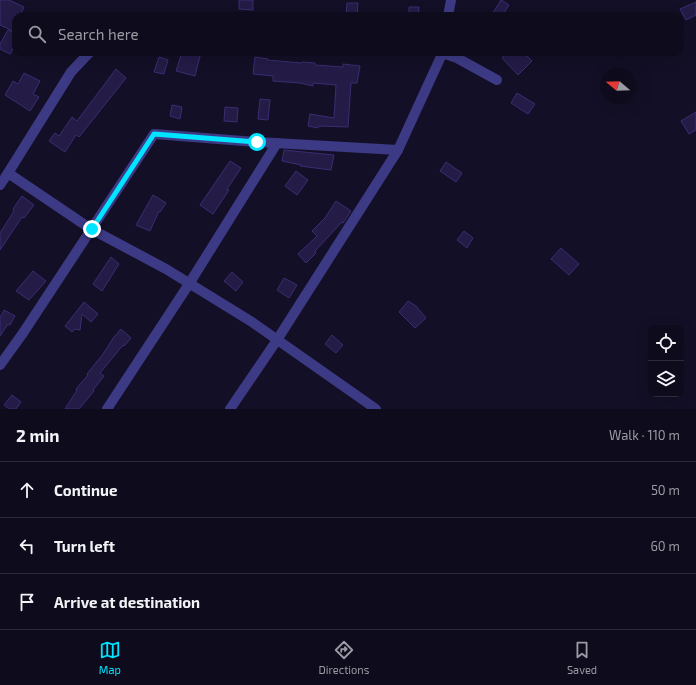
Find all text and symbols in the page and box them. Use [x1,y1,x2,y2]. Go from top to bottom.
search box [12,12,684,56]
icon: search [26,23,48,45]
text: Search here [58,25,139,43]
north arrow [600,68,636,104]
route start [248,133,266,151]
route end [83,220,101,238]
map controls [648,325,684,397]
button: locate [648,325,684,361]
button: layers [648,361,684,397]
text: 2 min [16,425,59,445]
text: Walk · 110 m [609,427,680,443]
icon: ahead [16,479,38,501]
text: Continue [54,481,117,499]
text: 50 m [651,482,680,498]
icon: left [16,535,38,557]
text: Turn left [54,537,115,555]
text: 60 m [650,538,680,554]
icon: arrive [16,591,38,613]
text: Arrive at destination [54,593,200,611]
tab: Map [99,639,121,676]
tab: Directions [319,639,369,676]
tab: Saved [567,639,597,676]

